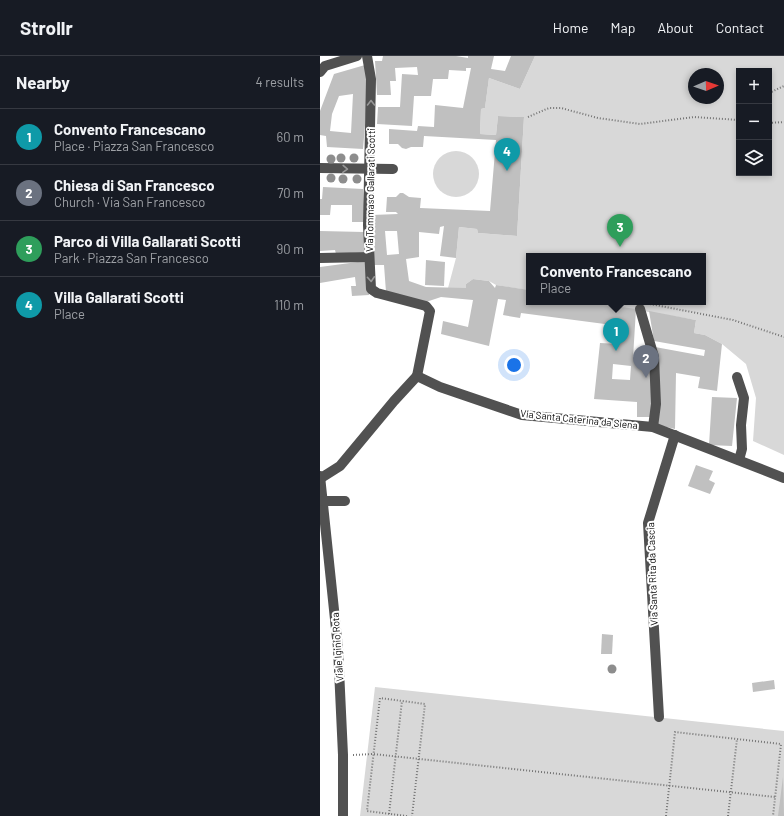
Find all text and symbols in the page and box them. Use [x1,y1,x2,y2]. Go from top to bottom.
text: Strollr [20,16,73,39]
text: Home [553,19,589,36]
text: Map [611,19,635,36]
text: About [657,19,694,36]
text: Contact [716,19,764,36]
north arrow [688,68,724,104]
map controls [736,68,772,176]
button: + [736,68,772,104]
text: Nearby [16,72,70,92]
text: 4 results [256,74,304,90]
one-way arrow [367,100,375,106]
button: − [736,104,772,140]
text: Convento Francescano [54,120,206,138]
street label: Via Tommaso Gallarati Scotti [363,128,377,252]
text: 1 [27,129,31,145]
text: 60 m [277,129,304,145]
text: Place · Piazza San Francesco [54,138,214,154]
pin: 4 [494,138,520,171]
button: layers [736,140,772,176]
one-way arrow [342,164,348,173]
text: Chiesa di San Francesco [54,176,215,194]
text: 2 [25,185,33,201]
text: 70 m [277,185,304,201]
text: Church · Via San Francesco [54,194,205,210]
pin: 3 [607,214,633,247]
text: Parco di Villa Gallarati Scotti [54,232,241,250]
text: 3 [25,241,33,257]
text: 90 m [277,241,304,257]
text: Park · Piazza San Francesco [54,250,209,266]
popup [526,253,706,305]
text: Convento Francescano [540,262,692,280]
one-way arrow [366,275,375,282]
text: Place [540,280,571,296]
text: Villa Gallarati Scotti [54,288,184,306]
text: 4 [25,297,33,313]
text: 110 m [274,297,304,313]
text: Place [54,306,85,322]
pin: 1 [603,318,629,351]
pin: 2 [633,345,659,378]
your location [504,355,524,375]
street label: Via Santa Caterina da Siena [520,407,638,431]
street label: Via Santa Rita da Cascia [644,522,660,626]
street label: Viale Iginio Rota [329,612,345,682]

